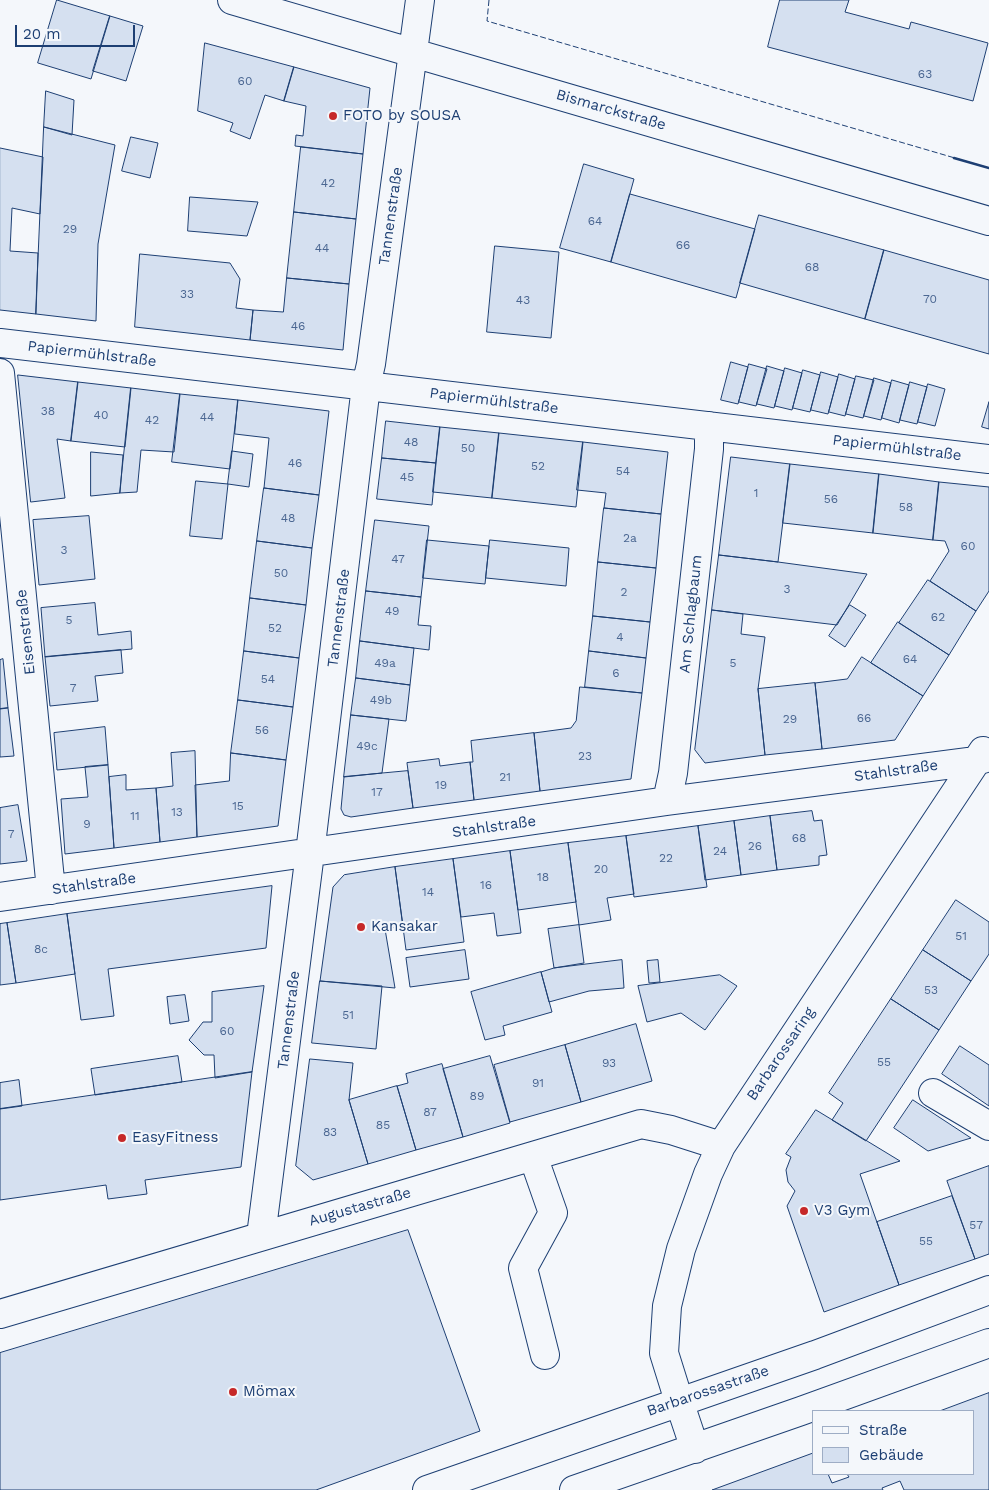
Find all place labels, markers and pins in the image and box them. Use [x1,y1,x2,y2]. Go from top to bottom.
place label: FOTO by SOUSA [343,107,461,125]
marker: FOTO by SOUSA [327,110,339,122]
place label: Kansakar [371,918,438,936]
marker: Kansakar [355,921,367,933]
place label: EasyFitness [132,1129,218,1147]
marker: EasyFitness [116,1132,128,1144]
place label: V3 Gym [814,1202,870,1220]
marker: V3 Gym [798,1205,810,1217]
place label: Mömax [243,1383,295,1401]
marker: Mömax [227,1386,239,1398]

